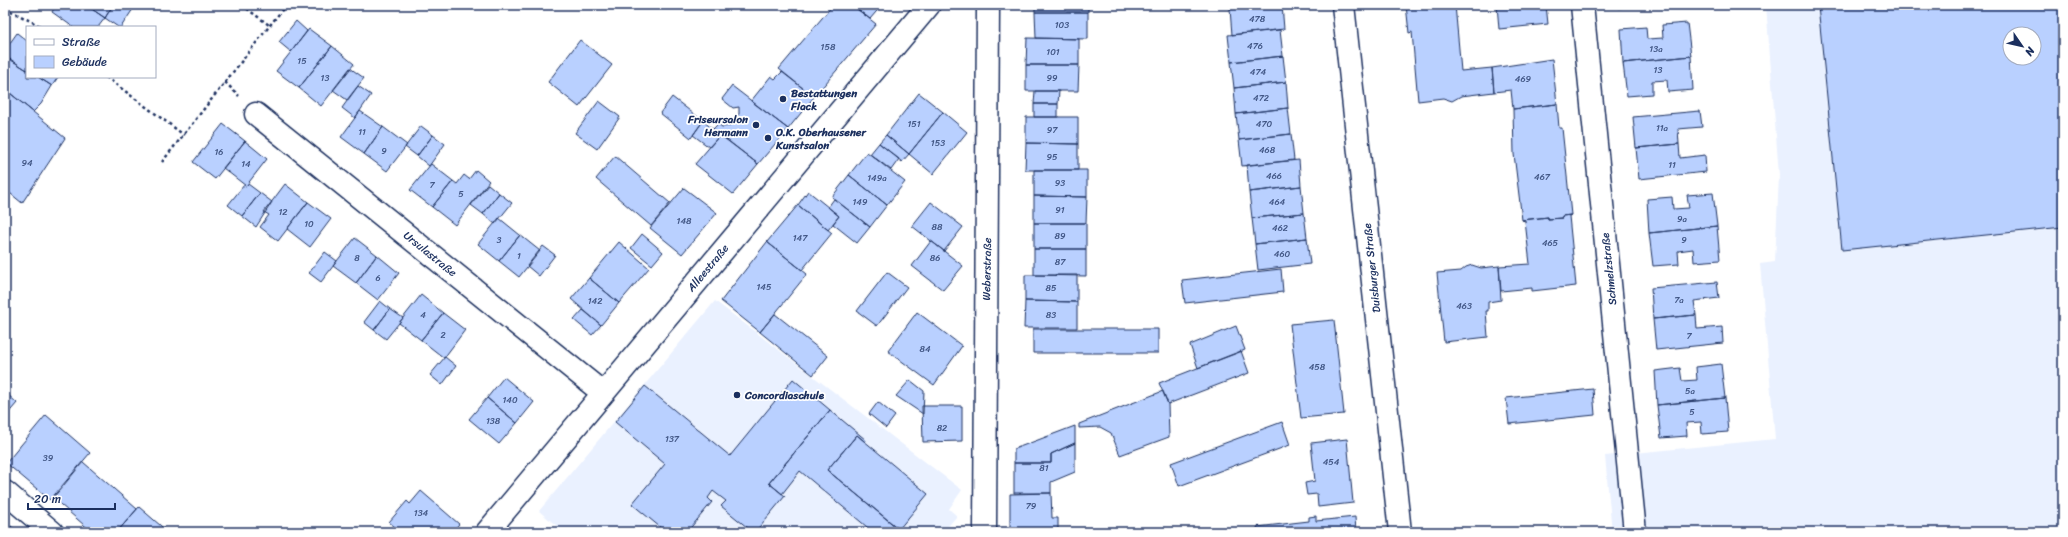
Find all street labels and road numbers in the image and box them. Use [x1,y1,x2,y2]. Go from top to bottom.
street label: Duisburger Straße [1358,222,1386,314]
street label: Ursulastraße [399,226,461,282]
street label: Schmelzstraße [1596,231,1622,306]
street label: Weberstraße [977,237,997,301]
street label: Alleestraße [682,240,734,297]

